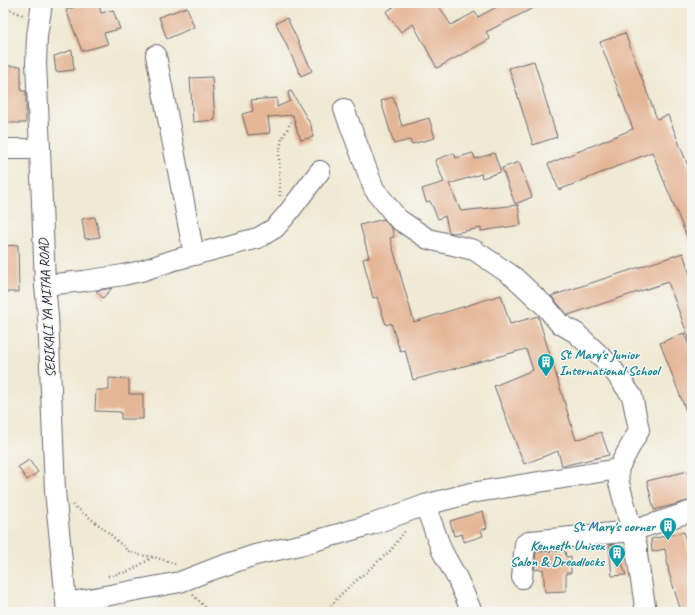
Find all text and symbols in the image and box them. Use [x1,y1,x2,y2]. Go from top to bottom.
street label: SERIKALI YA MITAA ROAD [35,236,59,378]
place label: St Mary's Junior International School [559,346,663,379]
building icon: St Mary's Junior International School [536,352,556,377]
building icon: St Mary's corner [658,516,678,541]
place label: St Mary's corner [572,518,657,535]
place label: Kenneth Unisex Salon & Dreadlocks [510,537,606,570]
building icon: Kenneth Unisex Salon & Dreadlocks [607,543,627,568]

